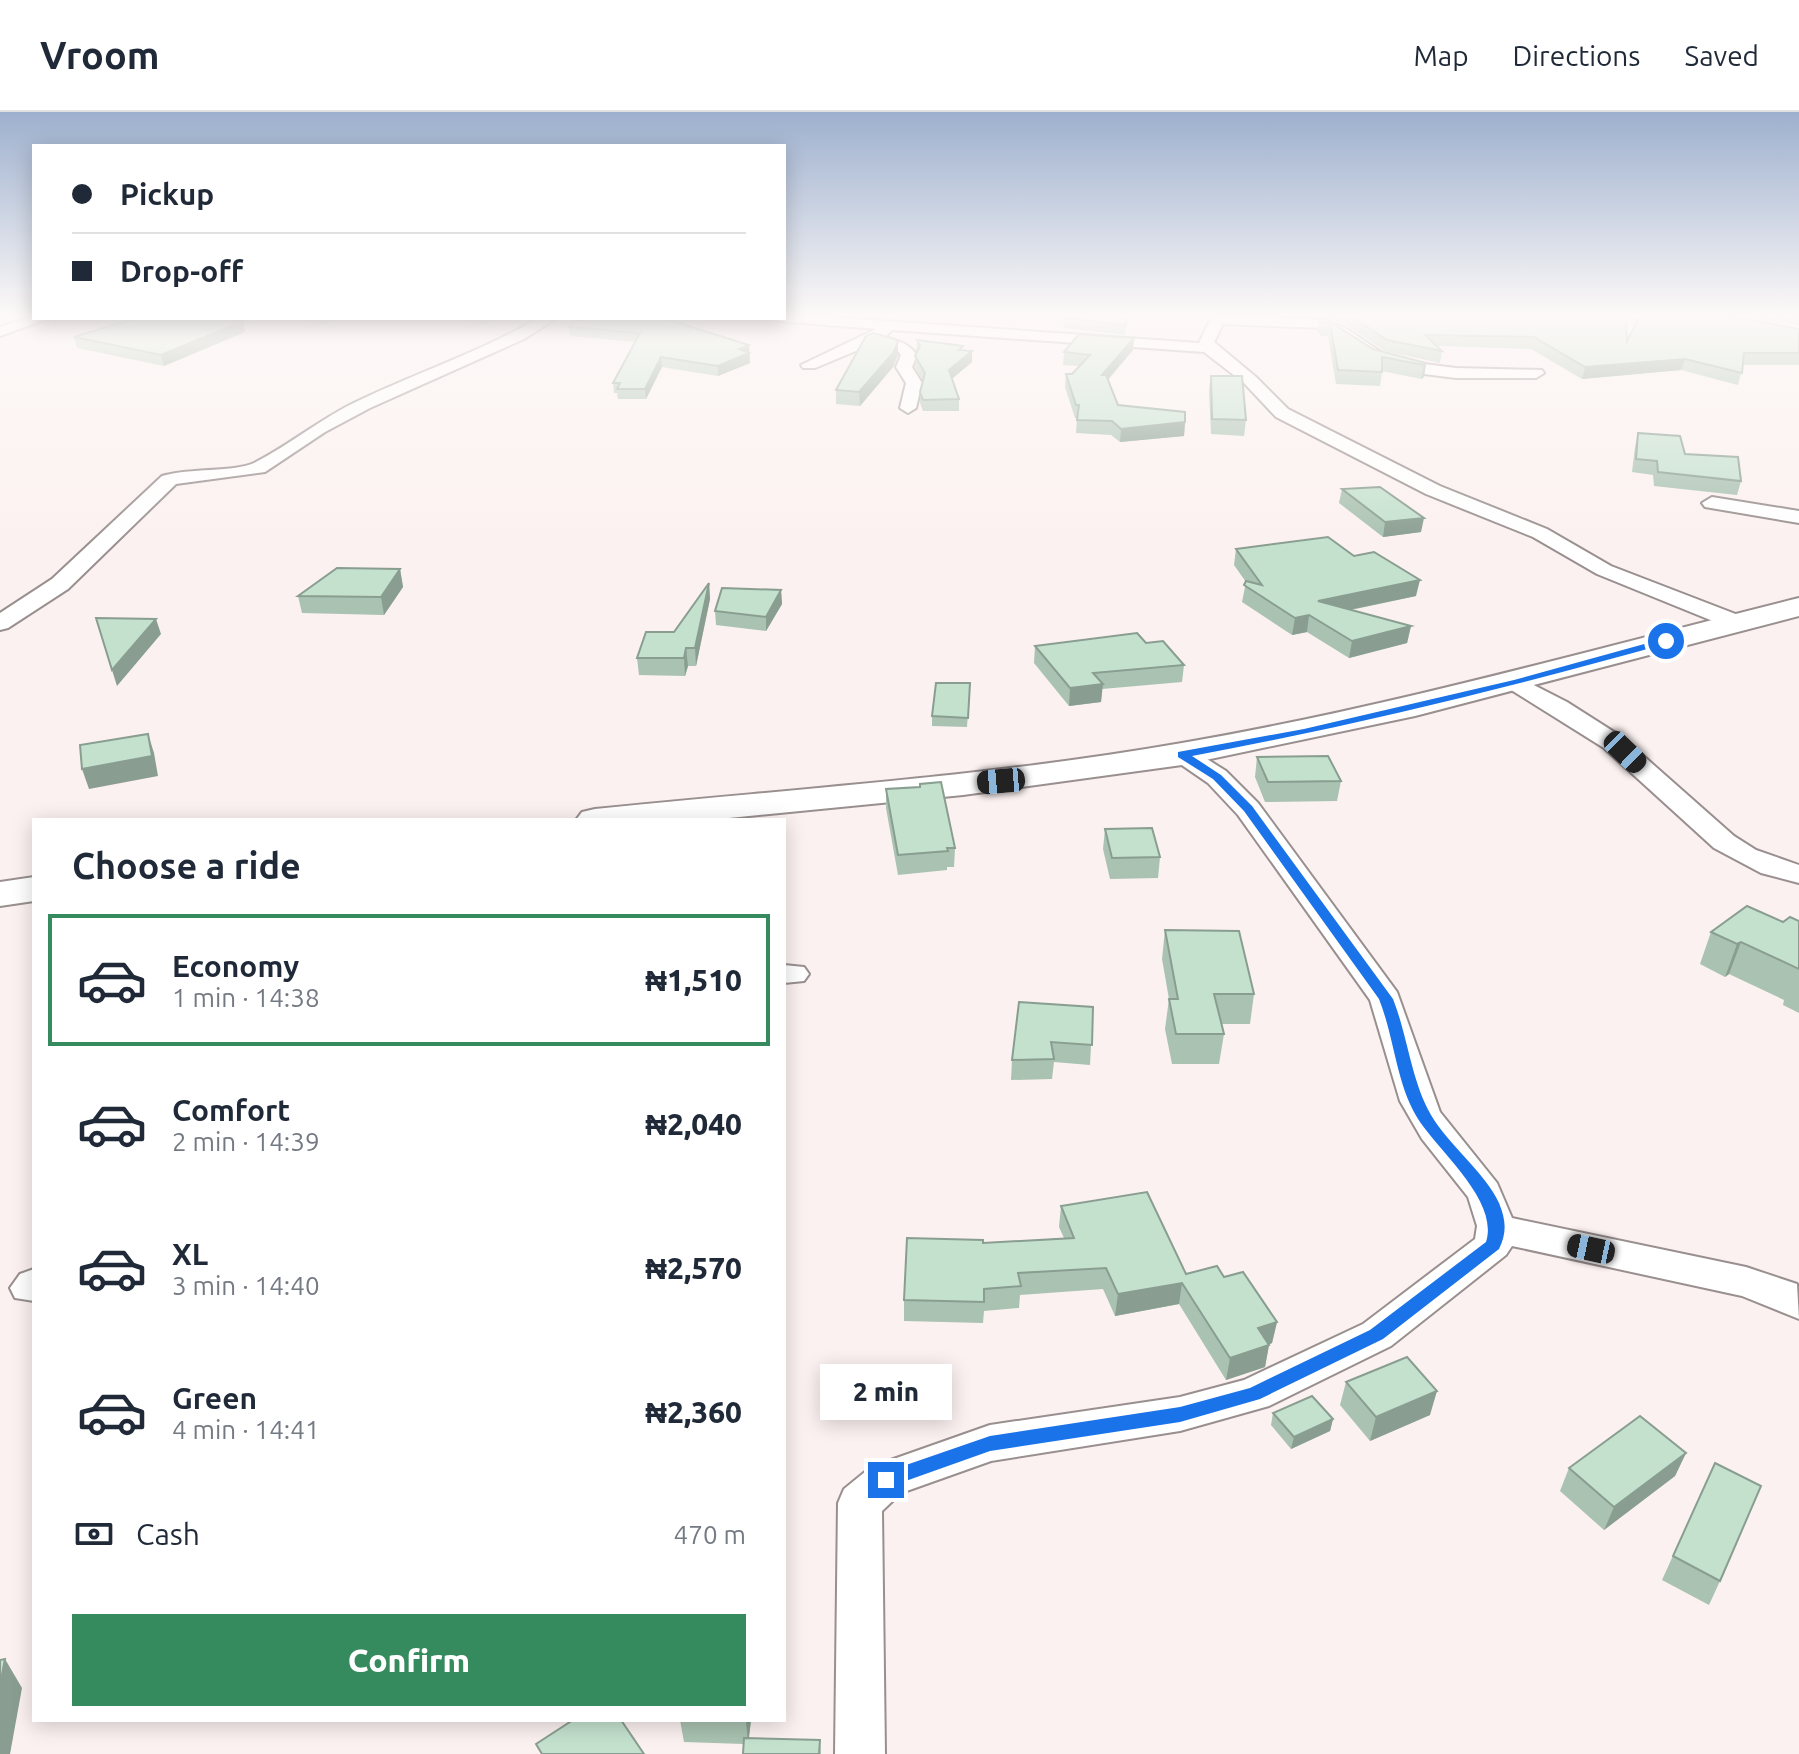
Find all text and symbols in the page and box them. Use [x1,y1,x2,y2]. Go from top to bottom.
text: Vroom [40,34,160,76]
text: Map [1413,40,1469,71]
text: Directions [1513,40,1640,71]
text: Saved [1684,40,1759,71]
text: Pickup [120,177,214,211]
text: Drop-off [120,254,243,288]
route start [1648,623,1684,659]
car [1599,727,1651,777]
car [976,767,1026,795]
text: Choose a ride [72,845,301,886]
icon: car [76,944,148,1016]
text: Economy [172,949,299,983]
text: ₦1,510 [645,963,742,997]
text: 1 min · 14:38 [172,983,320,1012]
icon: car [76,1088,148,1160]
text: Comfort [172,1093,290,1127]
text: ₦2,040 [645,1107,742,1141]
text: 2 min · 14:39 [172,1127,320,1156]
icon: car [76,1232,148,1304]
car [1565,1232,1617,1266]
text: XL [172,1237,208,1271]
text: ₦2,570 [645,1251,742,1285]
text: 3 min · 14:40 [172,1271,320,1300]
callout: 2 min [820,1364,952,1420]
icon: car [76,1376,148,1448]
text: 2 min [853,1377,919,1406]
text: Green [172,1381,257,1415]
text: ₦2,360 [645,1395,742,1429]
text: 4 min · 14:41 [172,1415,320,1444]
route end [868,1462,904,1498]
icon: cash [72,1512,116,1556]
text: Cash [136,1517,200,1551]
text: 470 m [674,1520,746,1549]
button: Confirm [72,1614,746,1706]

